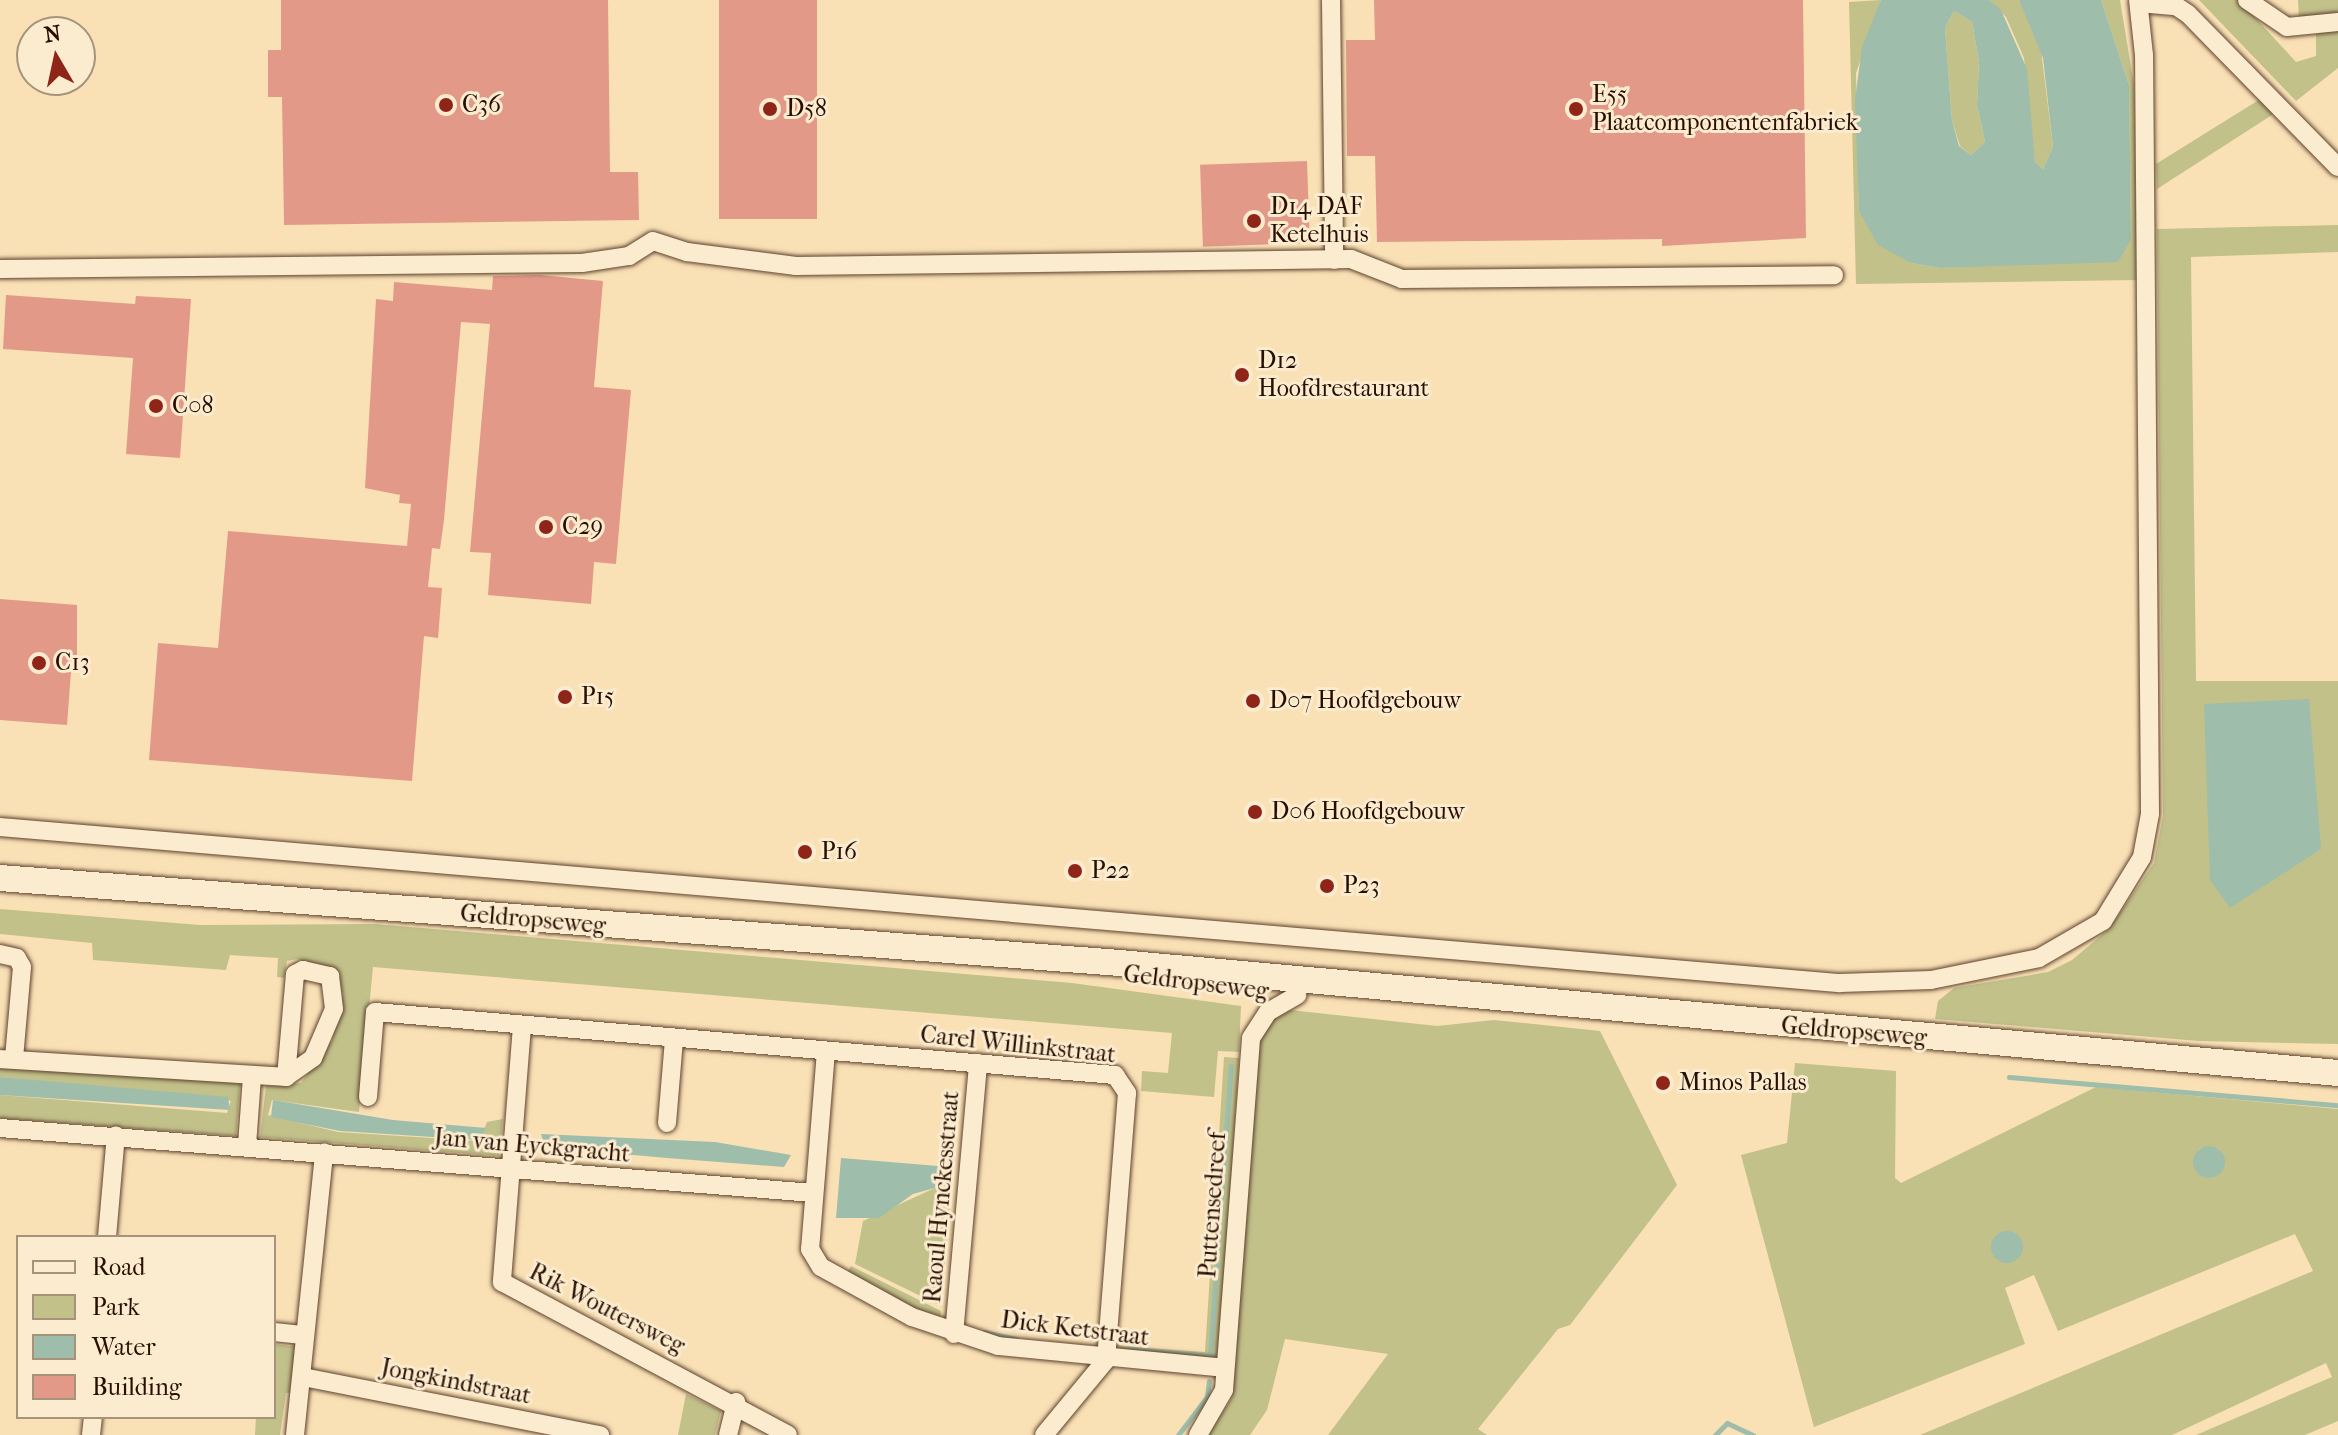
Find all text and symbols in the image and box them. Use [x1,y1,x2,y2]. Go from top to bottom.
north arrow [16,16,96,96]
text: N [42,20,63,48]
place label: E55 Plaatcomponentenfabriek [1592,81,1858,137]
place label: C36 [462,91,501,119]
place label: D58 [786,95,827,123]
marker: C36 [437,96,455,114]
marker: D58 [761,100,779,118]
marker: E55 Plaatcomponentenfabriek [1567,100,1585,118]
place label: D14 DAF Ketelhuis [1270,193,1369,249]
marker: D14 DAF Ketelhuis [1245,212,1263,230]
place label: D12 Hoofdrestaurant [1258,347,1429,403]
marker: D12 Hoofdrestaurant [1233,366,1251,384]
place label: C08 [172,392,213,420]
marker: C08 [147,397,165,415]
place label: C29 [562,513,603,541]
marker: C29 [537,518,555,536]
place label: C13 [55,649,90,677]
marker: C13 [30,654,48,672]
place label: P15 [581,683,614,711]
place label: D07 Hoofdgebouw [1269,687,1461,715]
marker: P15 [556,688,574,706]
marker: D07 Hoofdgebouw [1244,692,1262,710]
place label: D06 Hoofdgebouw [1271,798,1465,826]
marker: D06 Hoofdgebouw [1246,803,1264,821]
place label: P16 [821,838,857,866]
marker: P16 [796,843,814,861]
place label: P22 [1091,857,1130,885]
marker: P22 [1066,862,1084,880]
place label: P23 [1343,872,1380,900]
marker: P23 [1318,877,1336,895]
street label: Geldropseweg [459,899,607,941]
street label: Geldropseweg [1122,960,1270,1006]
street label: Geldropseweg [1780,1011,1928,1053]
street label: Carel Willinkstraat [919,1020,1117,1070]
place label: Minos Pallas [1679,1069,1807,1097]
marker: Minos Pallas [1654,1074,1672,1092]
street label: Raoul Hynckesstraat [918,1090,966,1304]
street label: Jan van Eyckgracht [433,1123,631,1169]
street label: Puttensedreef [1194,1131,1232,1279]
legend [16,1235,276,1419]
text: Road [92,1253,145,1281]
street label: Rik Woutersweg [524,1257,690,1361]
text: Park [92,1293,140,1321]
street label: Dick Ketstraat [999,1306,1151,1352]
text: Water [92,1333,156,1361]
street label: Jongkindstraat [379,1353,533,1411]
text: Building [92,1373,182,1401]

